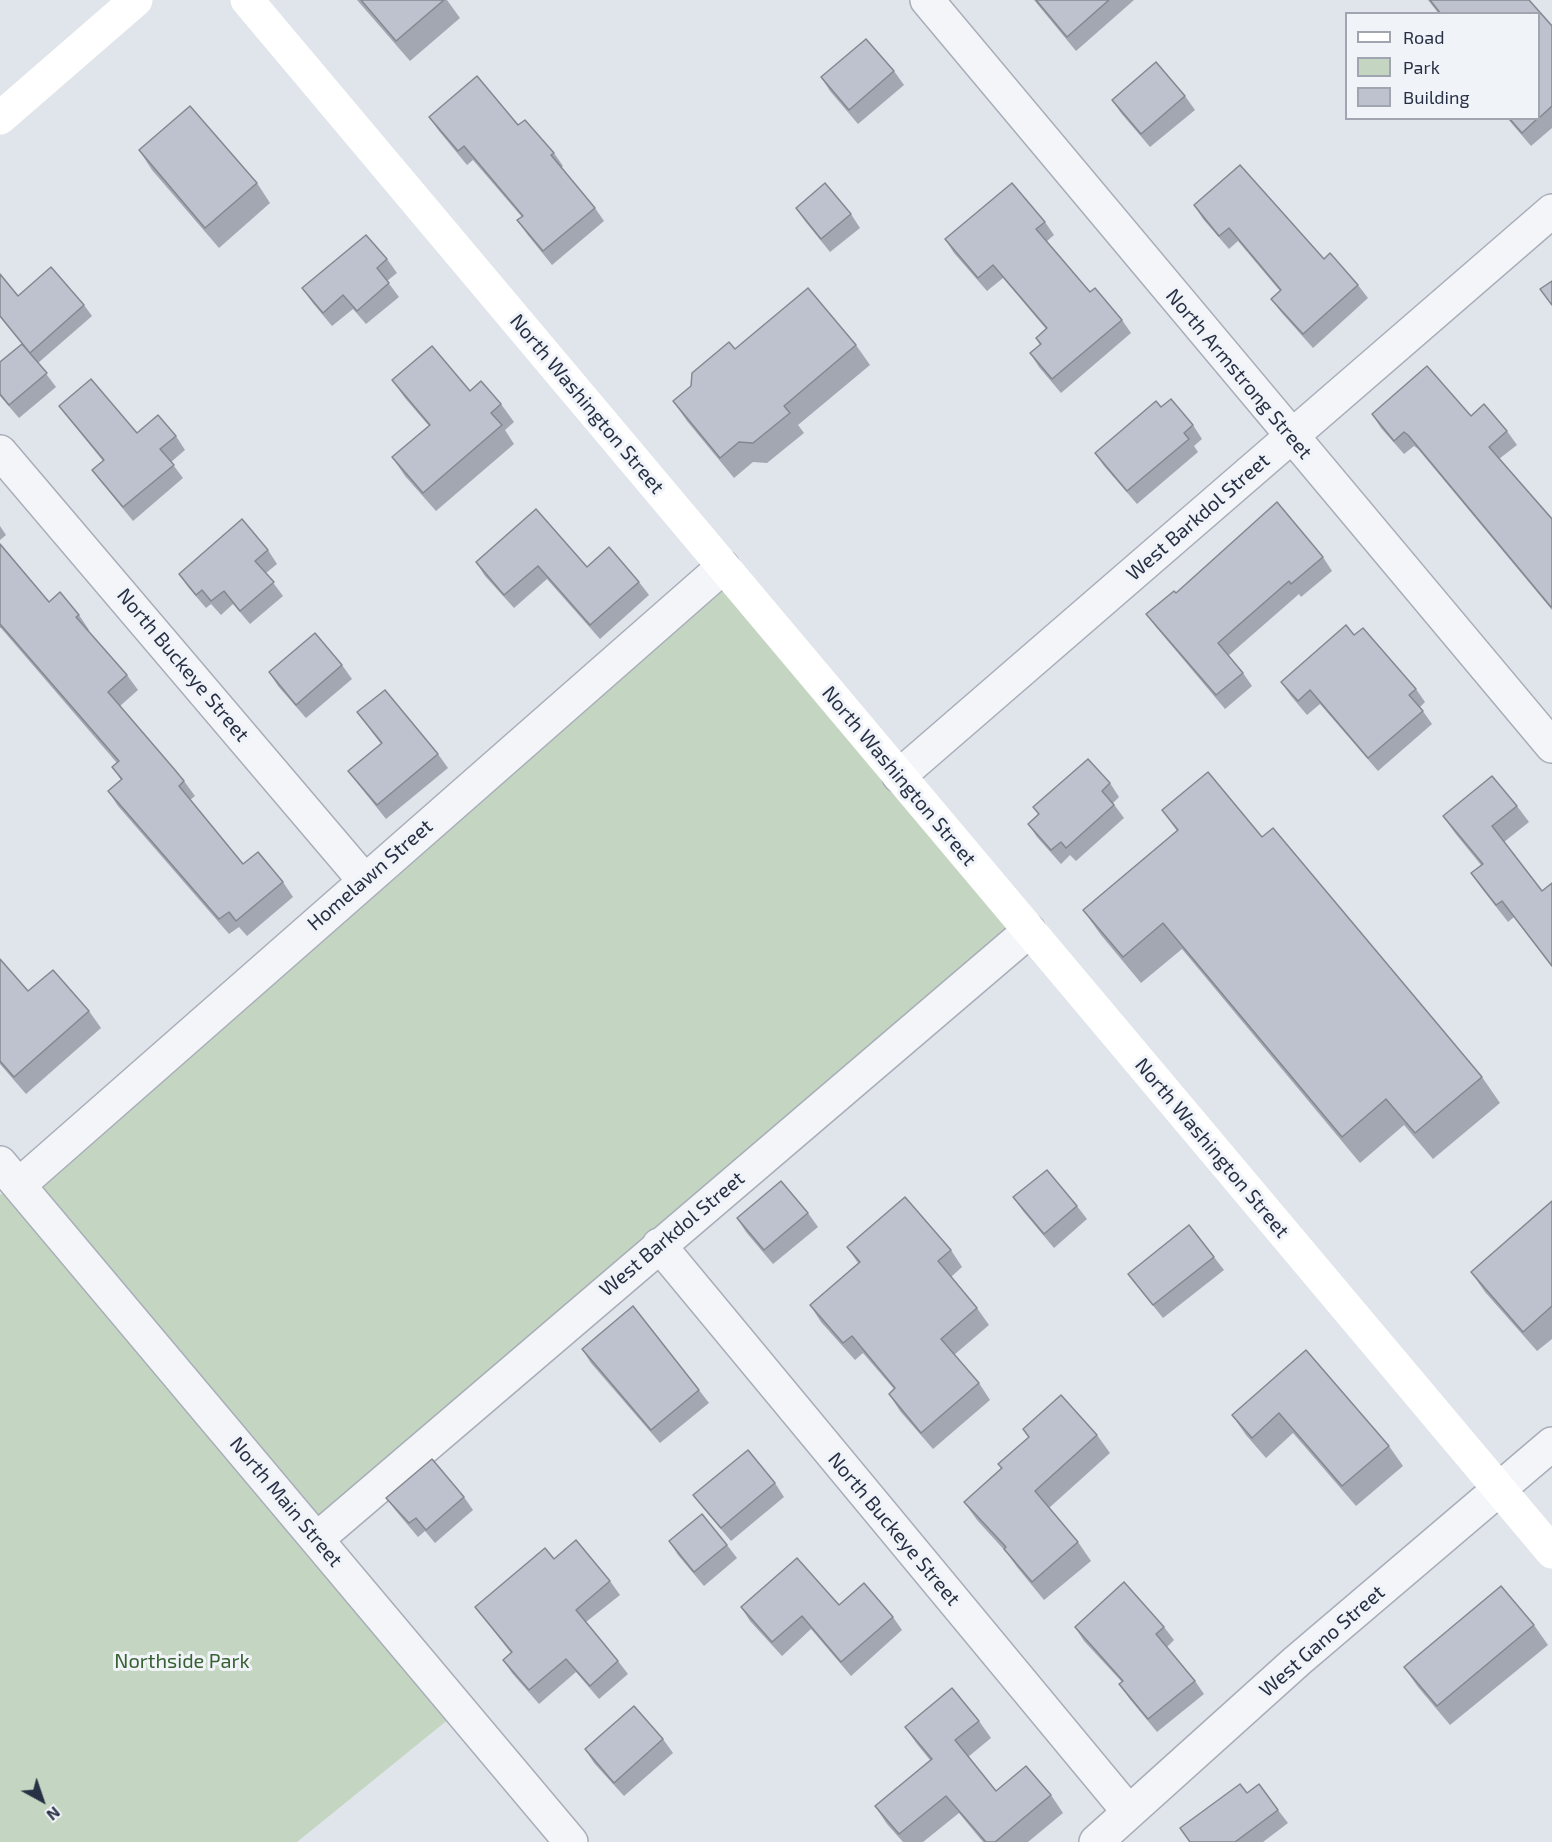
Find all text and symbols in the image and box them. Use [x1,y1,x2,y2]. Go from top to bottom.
legend [1345,12,1540,120]
text: Road [1403,26,1444,48]
text: Park [1403,56,1440,78]
text: Building [1403,86,1470,108]
street label: North Armstrong Street [1161,284,1317,464]
street label: North Washington Street [505,309,669,499]
street label: West Barkdol Street [1122,448,1274,586]
street label: North Buckeye Street [112,584,254,746]
street label: North Washington Street [817,681,981,871]
street label: Homelawn Street [302,814,438,936]
street label: North Washington Street [1130,1053,1294,1243]
street label: West Barkdol Street [595,1166,749,1302]
street label: North Main Street [225,1432,347,1572]
street label: North Buckeye Street [823,1448,965,1610]
street label: West Gano Street [1254,1580,1390,1702]
park label: Northside Park [114,1649,250,1673]
north arrow [12,1770,72,1830]
text: N [43,1803,64,1825]

